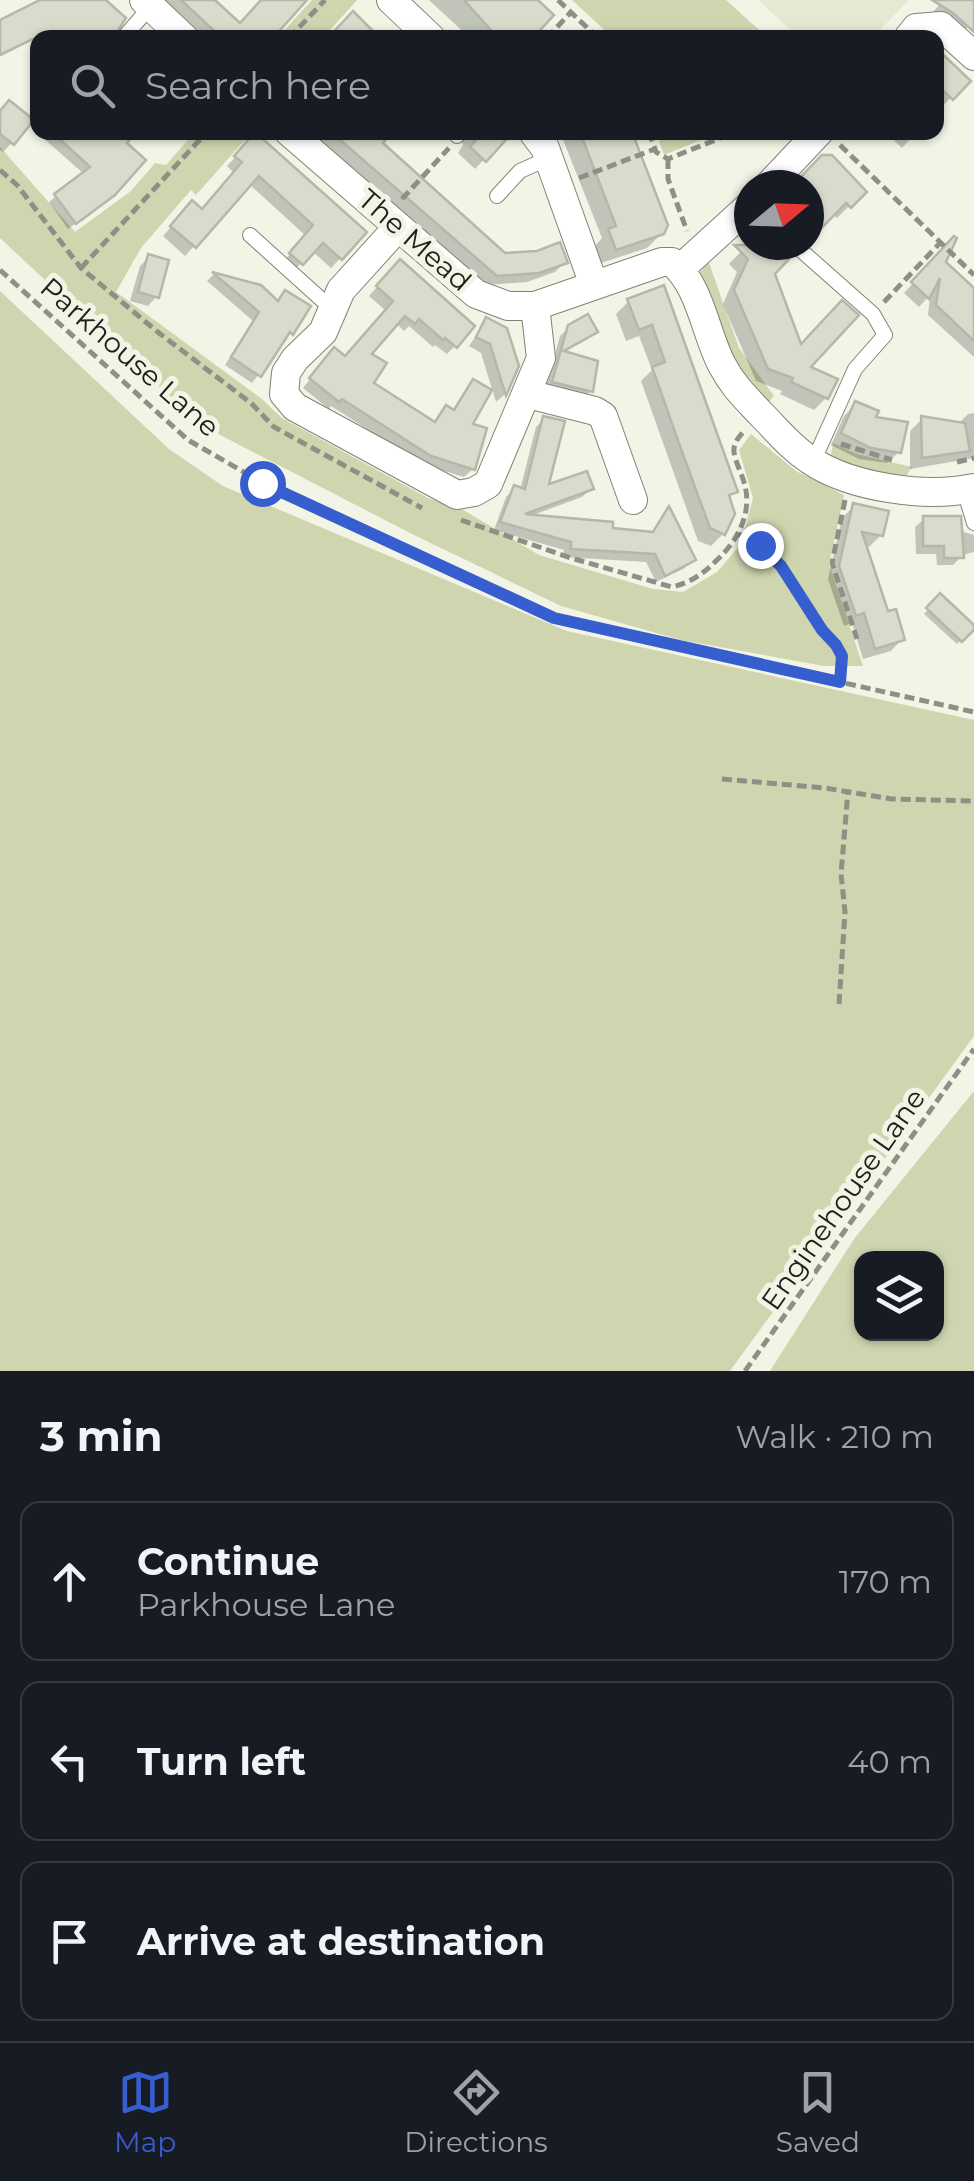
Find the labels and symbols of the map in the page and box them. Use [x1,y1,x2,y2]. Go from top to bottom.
north arrow [734,170,824,260]
street label: The Mead [352,182,478,298]
street label: Parkhouse Lane [34,270,226,444]
route start [240,461,286,507]
route end [738,523,784,569]
street label: Enginehouse Lane [754,1082,932,1316]

